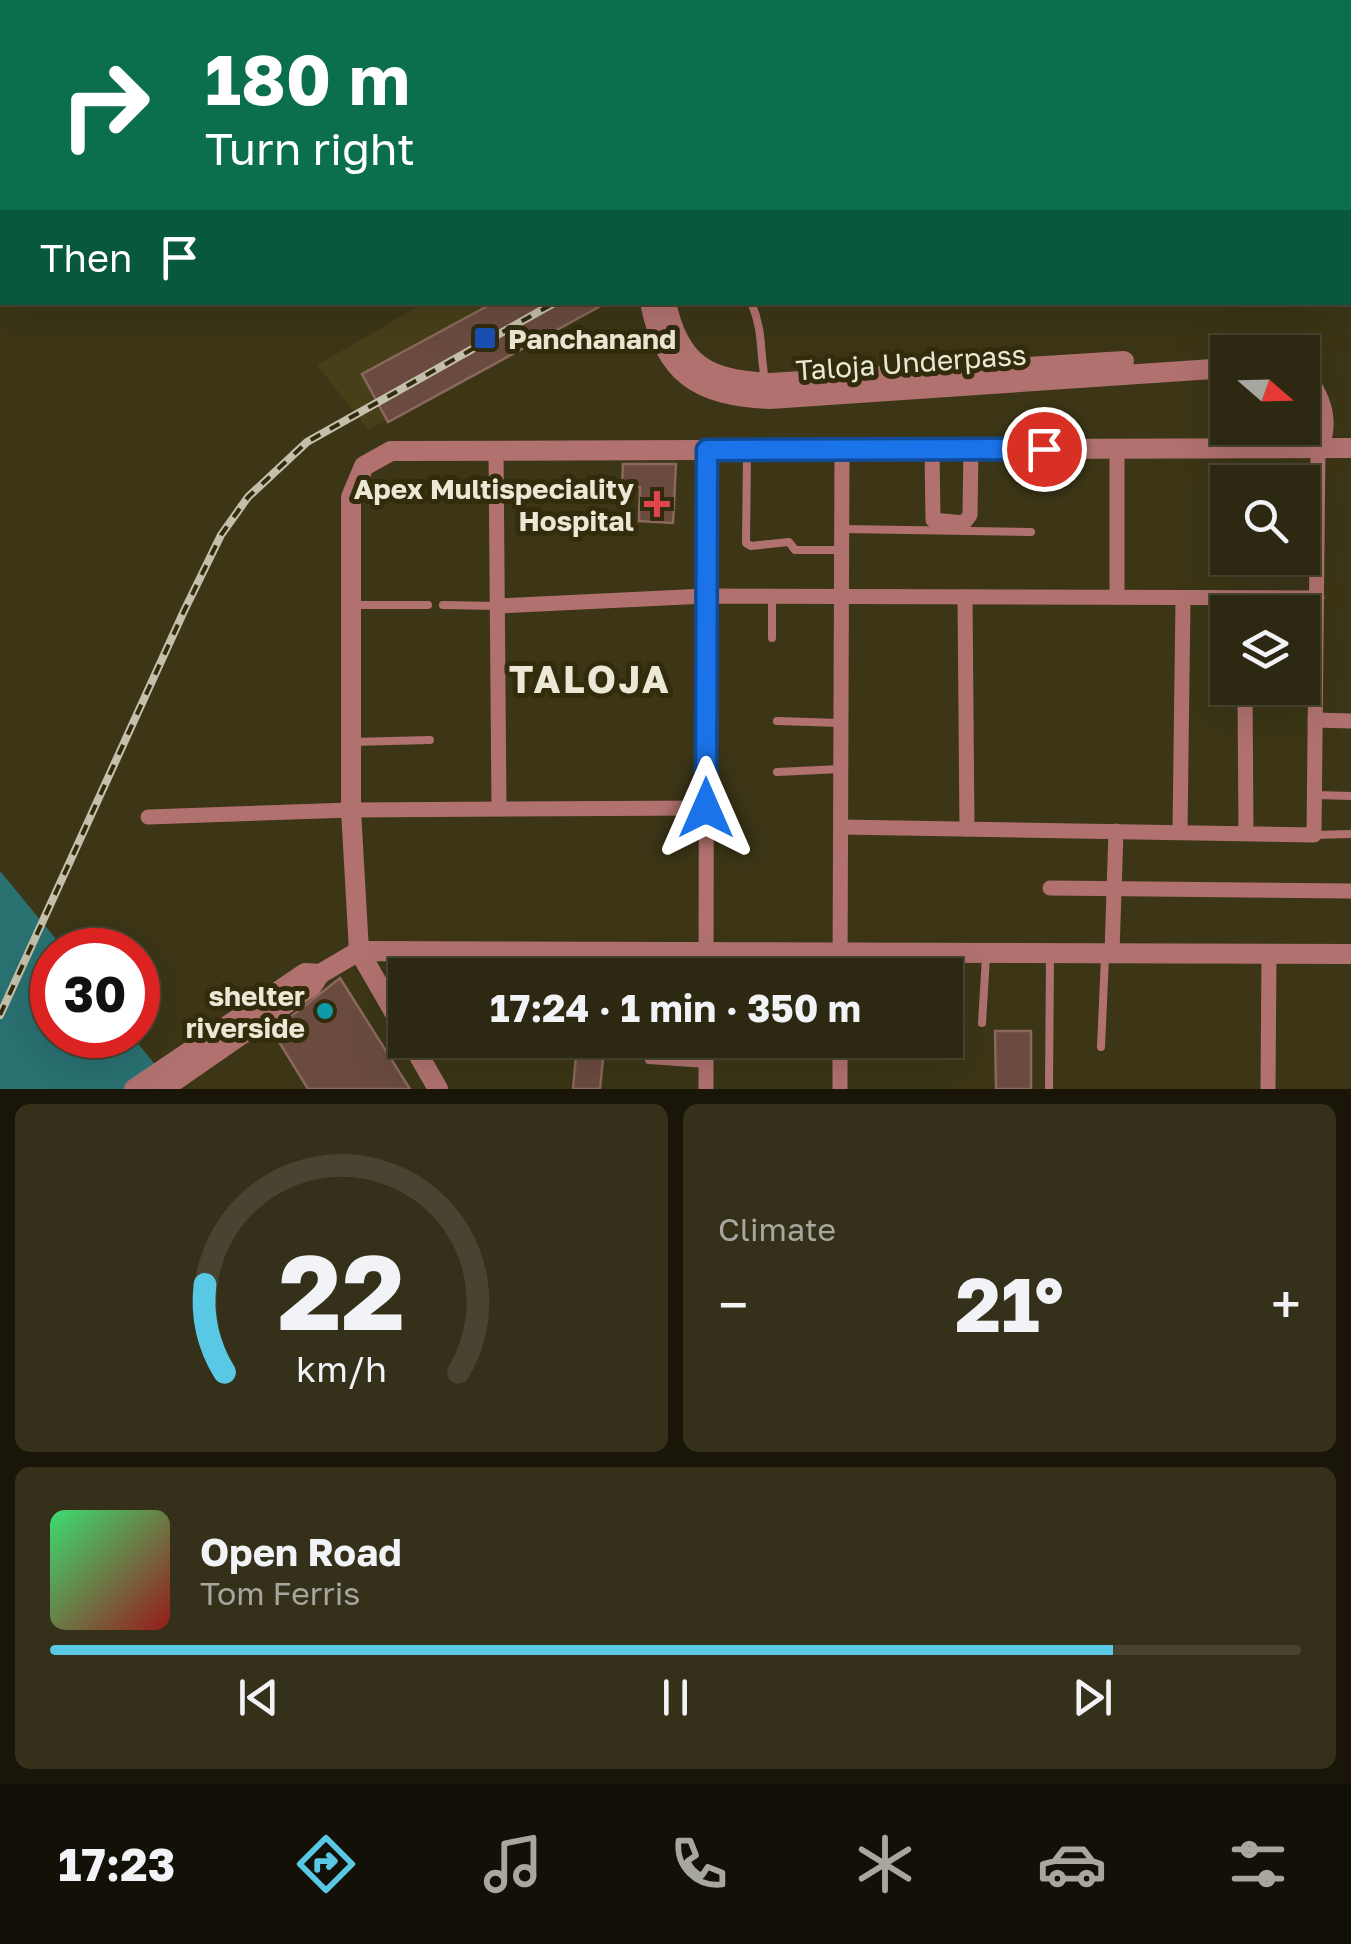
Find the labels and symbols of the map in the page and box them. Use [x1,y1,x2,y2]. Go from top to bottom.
place label: Panchanand [508,322,676,355]
marker: Panchanand [472,325,498,351]
north arrow [1210,335,1320,445]
street label: Taloja Underpass [795,337,1027,387]
pin [1002,407,1087,492]
place label: Apex Multispeciality Hospital [354,472,634,537]
marker: Apex Multispeciality Hospital [644,491,670,517]
district label: TALOJA [509,656,671,701]
position arrow [654,756,758,860]
speed limit sign: 30 [30,928,160,1058]
place label: shelter riverside [186,979,305,1044]
marker: shelter riverside [314,1000,336,1022]

